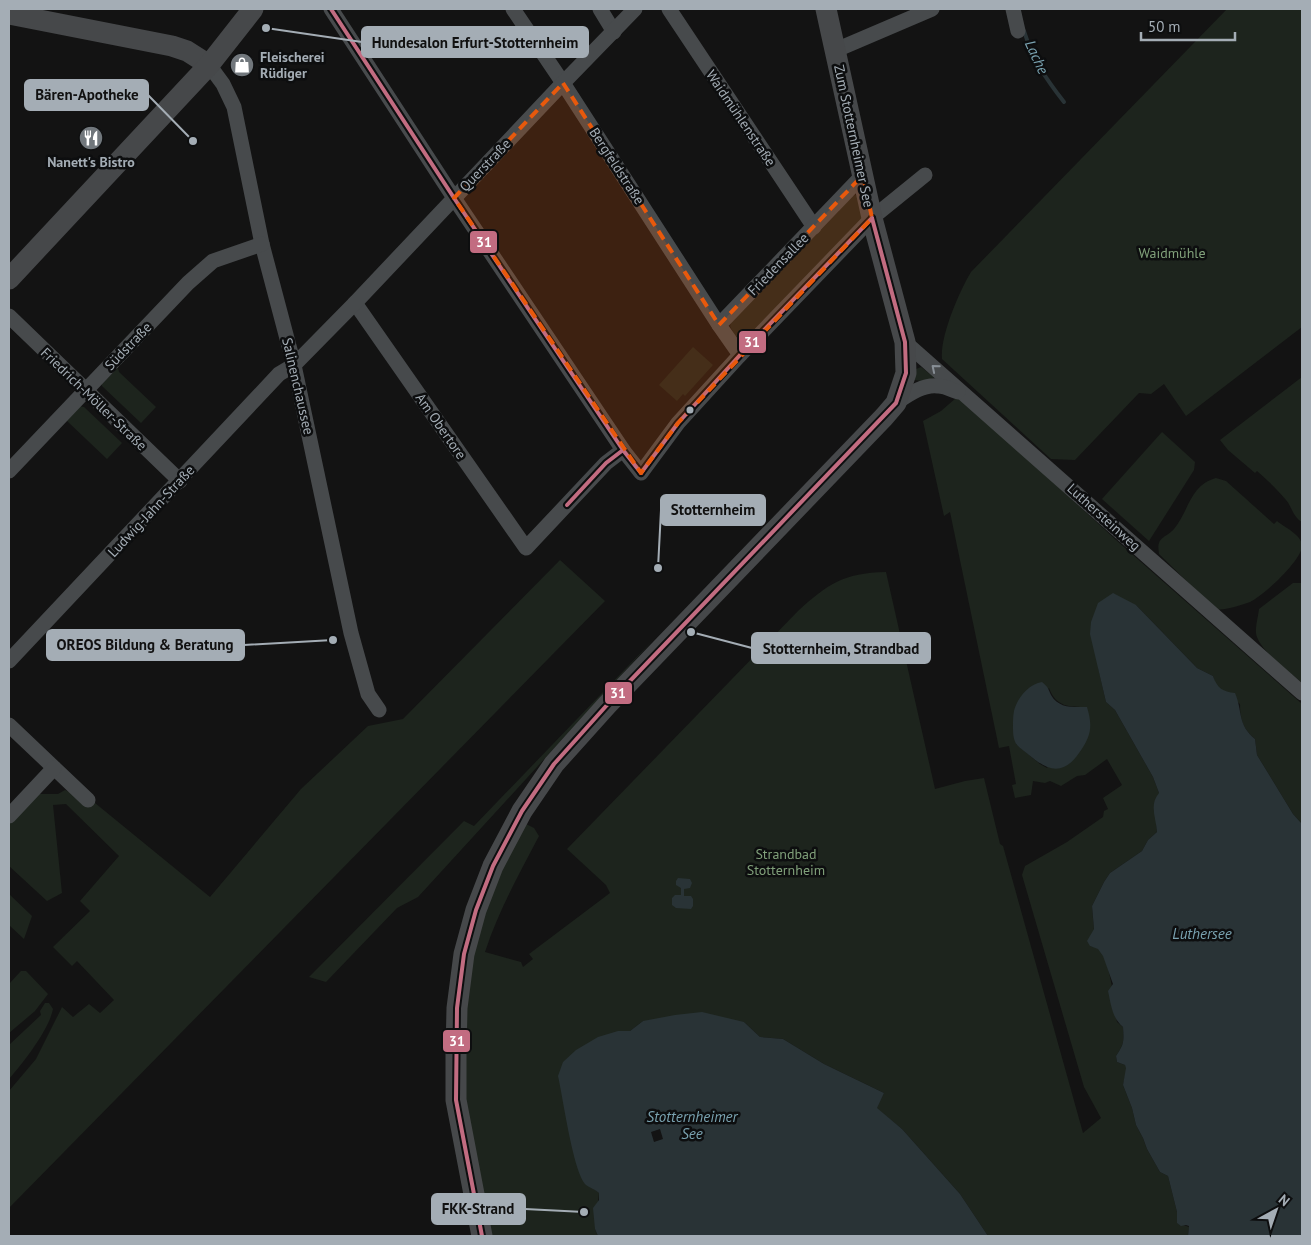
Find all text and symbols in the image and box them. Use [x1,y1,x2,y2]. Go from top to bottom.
scale bar [1141,10,1235,42]
text: 50 m [1148,17,1181,36]
callout: Hundesalon Erfurt-Stotternheim [362,27,588,57]
text: Hundesalon Erfurt-Stotternheim [372,33,578,52]
water label: Lache [1021,37,1053,77]
place label: Fleischerei Rüdiger [260,48,325,82]
shop icon: Fleischerei Rüdiger [229,52,255,78]
street label: Zum Stotternheimer See [830,63,878,209]
street label: Waidmühlenstraße [702,66,780,170]
callout: Bären-Apotheke [25,80,148,110]
text: Bären-Apotheke [35,85,139,104]
street label: Bergfeldstraße [585,124,649,208]
restaurant icon: Nanett's Bistro [78,125,104,151]
street label: Querstraße [455,135,515,195]
place label: Nanett's Bistro [47,153,135,171]
street label: Friedensallee [744,229,812,299]
line badge: 31 [469,230,498,254]
text: 31 [476,233,492,251]
park label: Waidmühle [1138,244,1206,262]
street label: Südstraße [101,318,155,374]
line badge: 31 [738,330,767,354]
text: 31 [744,333,760,351]
street label: Salinenchaussee [278,336,318,436]
street label: Friedrich-Möller-Straße [37,344,151,454]
one-way arrow [931,365,940,374]
street label: Am Obertore [412,389,470,463]
unlabelled marker [685,405,695,415]
street label: Ludwig-Jahn-Straße [104,461,198,561]
street label: Luthersteinweg [1064,479,1144,555]
callout: Stotternheim [661,495,765,525]
text: Stotternheim [671,500,755,519]
callout: OREOS Bildung & Beratung [47,630,244,660]
callout: Stotternheim, Strandbad [752,633,930,663]
text: OREOS Bildung & Beratung [57,635,233,654]
text: Stotternheim, Strandbad [763,639,919,658]
line badge: 31 [604,681,633,705]
text: 31 [610,684,626,702]
park label: Strandbad Stotternheim [747,845,825,879]
water label: Luthersee [1172,924,1232,943]
line badge: 31 [442,1029,471,1053]
text: 31 [449,1032,465,1050]
water label: Stotternheimer See [647,1107,739,1143]
north arrow [1251,1185,1301,1235]
text: N [1275,1190,1294,1210]
callout: FKK-Strand [432,1194,525,1224]
text: FKK-Strand [442,1199,514,1218]

